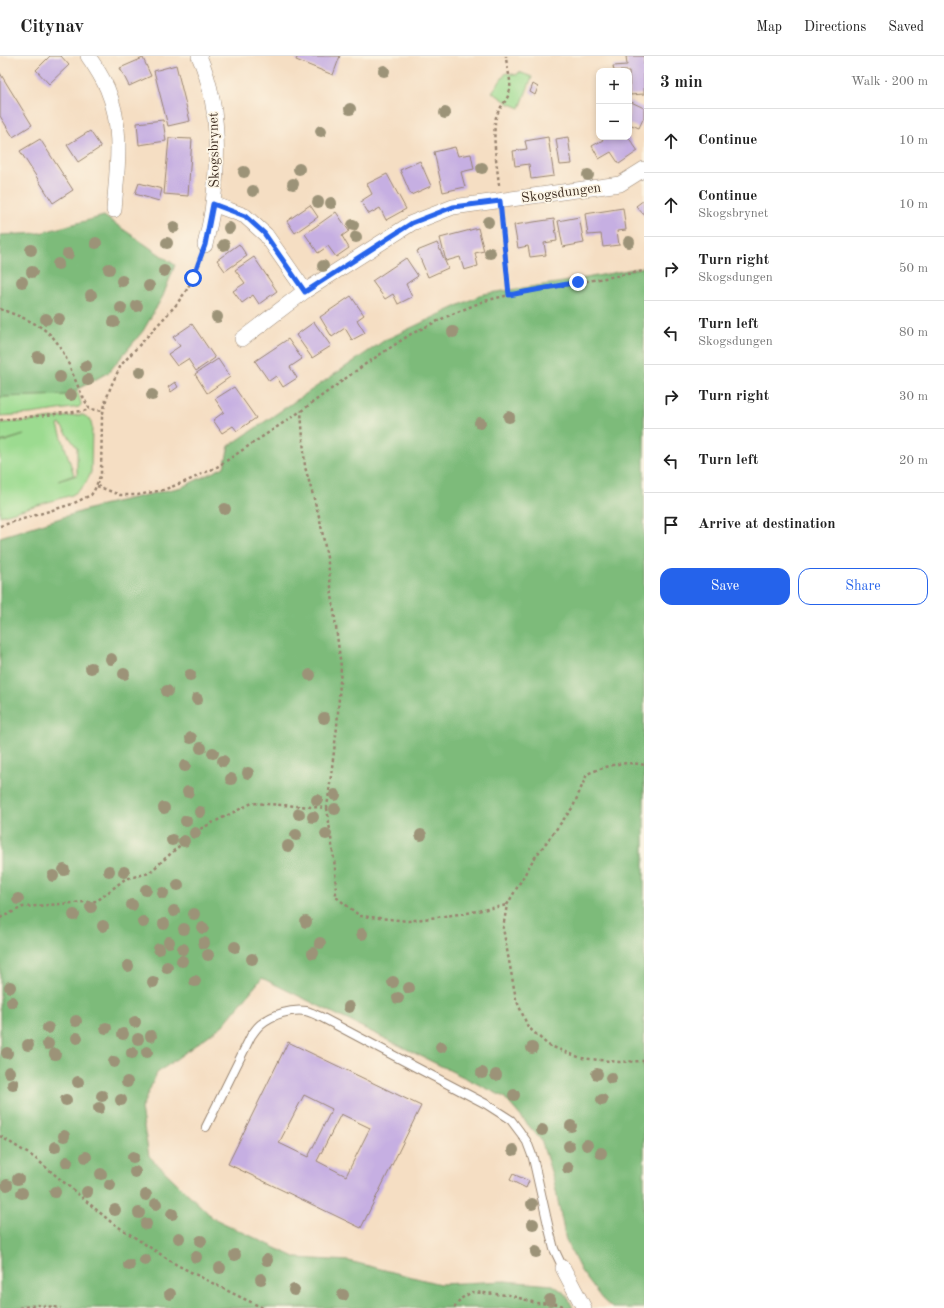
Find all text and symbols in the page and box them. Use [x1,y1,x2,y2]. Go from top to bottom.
text: Citynav [20,18,84,37]
text: Map [756,20,782,34]
text: Directions [804,20,866,34]
text: Saved [888,20,924,34]
map controls [596,68,632,140]
button: + [596,68,632,104]
text: 3 min [660,74,703,91]
text: Walk · 200 m [851,75,928,88]
button: − [596,104,632,140]
street label: Skogsbrynet [206,112,222,188]
icon: ahead [660,130,682,152]
text: Continue [698,133,757,148]
text: 10 m [899,134,928,147]
street label: Skogsdungen [520,180,602,206]
text: Continue [698,189,757,204]
icon: ahead [660,194,682,216]
text: 10 m [899,198,928,211]
text: Skogsbrynet [698,207,768,220]
text: Turn right [698,253,769,268]
icon: right [660,258,682,280]
text: 50 m [899,262,928,275]
route start [184,269,202,287]
text: Skogsdungen [698,271,773,284]
route end [569,273,587,291]
text: Turn left [698,317,758,332]
icon: left [660,322,682,344]
text: 80 m [899,326,928,339]
text: Skogsdungen [698,335,773,348]
icon: right [660,386,682,408]
text: Turn right [698,389,769,404]
text: 30 m [899,390,928,403]
icon: left [660,450,682,472]
text: Turn left [698,453,758,468]
text: 20 m [899,454,928,467]
icon: arrive [660,514,682,536]
text: Arrive at destination [698,517,836,532]
button: Save [660,568,790,605]
button: Share [798,568,928,605]

